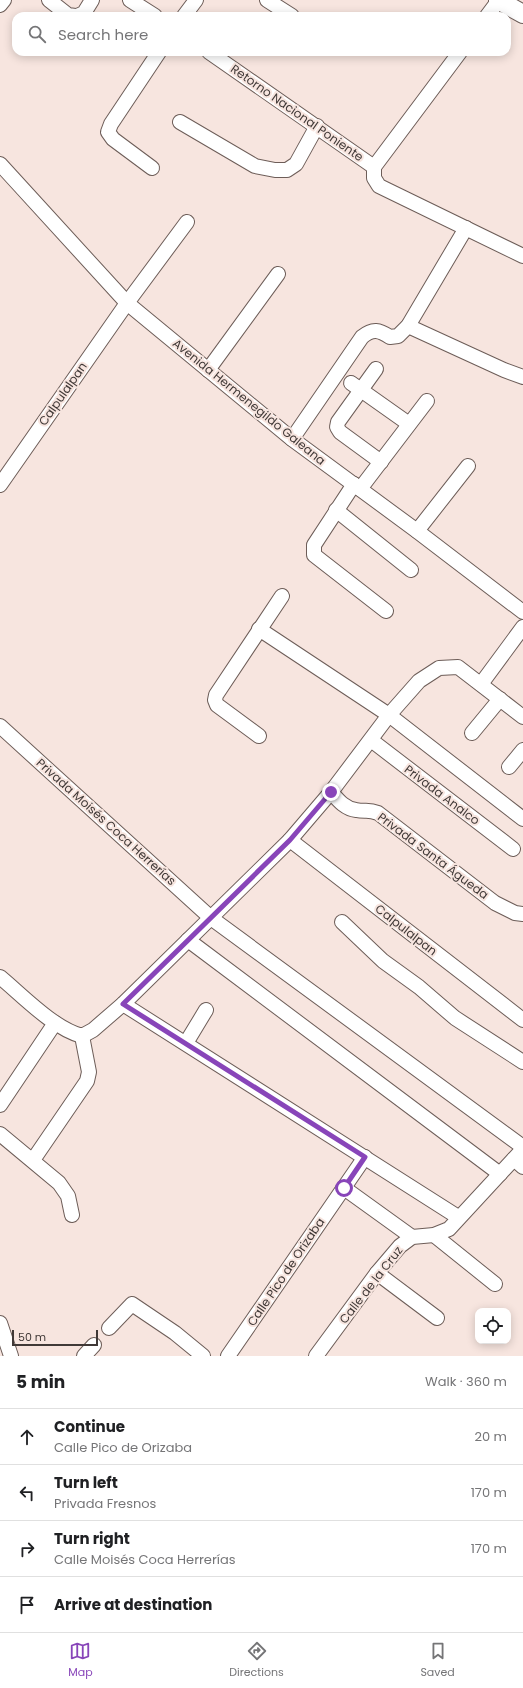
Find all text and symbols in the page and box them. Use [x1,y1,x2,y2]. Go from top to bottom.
search box [12,12,511,56]
icon: search [26,23,48,45]
text: Search here [58,24,148,45]
street label: Retorno Nacional Poniente [228,60,367,165]
street label: Avenida Hermenegildo Galeana [169,335,329,469]
street label: Calpulalpan [34,359,91,429]
street label: Privada Moisés Coca Herrerías [33,754,180,889]
street label: Privada Analco [401,761,484,829]
route end [322,783,340,801]
street label: Privada Santa Águeda [374,808,492,903]
street label: Calpulalpan [372,900,441,959]
route start [335,1179,353,1197]
street label: Calle Pico de Orizaba [243,1214,328,1329]
street label: Calle de la Cruz [335,1242,406,1327]
map controls [475,1308,511,1344]
button: locate [475,1308,511,1344]
scale bar [12,1328,98,1347]
text: 50 m [18,1329,46,1345]
text: 5 min [16,1370,65,1394]
text: Walk · 360 m [425,1372,507,1391]
text: Continue [54,1416,125,1437]
icon: ahead [16,1426,38,1448]
text: 20 m [474,1427,507,1446]
text: Calle Pico de Orizaba [54,1438,192,1457]
text: Turn left [54,1472,118,1493]
icon: left [16,1482,38,1504]
text: 170 m [471,1483,507,1502]
text: Privada Fresnos [54,1494,156,1513]
text: Turn right [54,1528,130,1549]
icon: right [16,1538,38,1560]
text: 170 m [471,1539,507,1558]
text: Calle Moisés Coca Herrerías [54,1550,236,1569]
icon: arrive [16,1594,38,1616]
text: Arrive at destination [54,1594,212,1615]
tab: Map [68,1640,93,1681]
tab: Directions [229,1640,284,1681]
tab: Saved [420,1640,455,1681]

